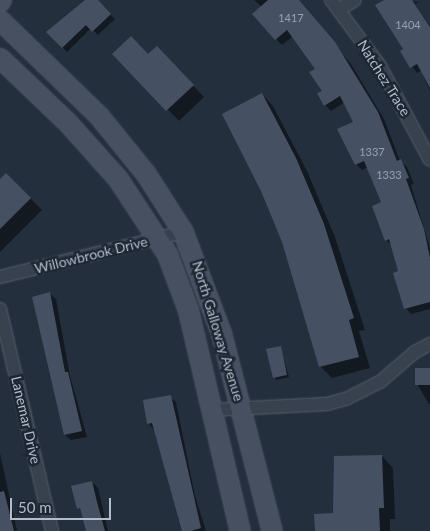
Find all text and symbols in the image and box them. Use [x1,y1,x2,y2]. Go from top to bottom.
house number: 1417 [278,11,304,25]
house number: 1404 [395,18,421,32]
street label: Natchez Trace [354,37,414,119]
house number: 1337 [359,145,385,159]
house number: 1333 [376,168,402,182]
street label: Willowbrook Drive [33,233,149,277]
street label: North Galloway Avenue [189,259,247,403]
street label: Lanemar Drive [8,374,44,466]
scale bar [12,488,114,520]
text: 50 m [18,498,52,516]

